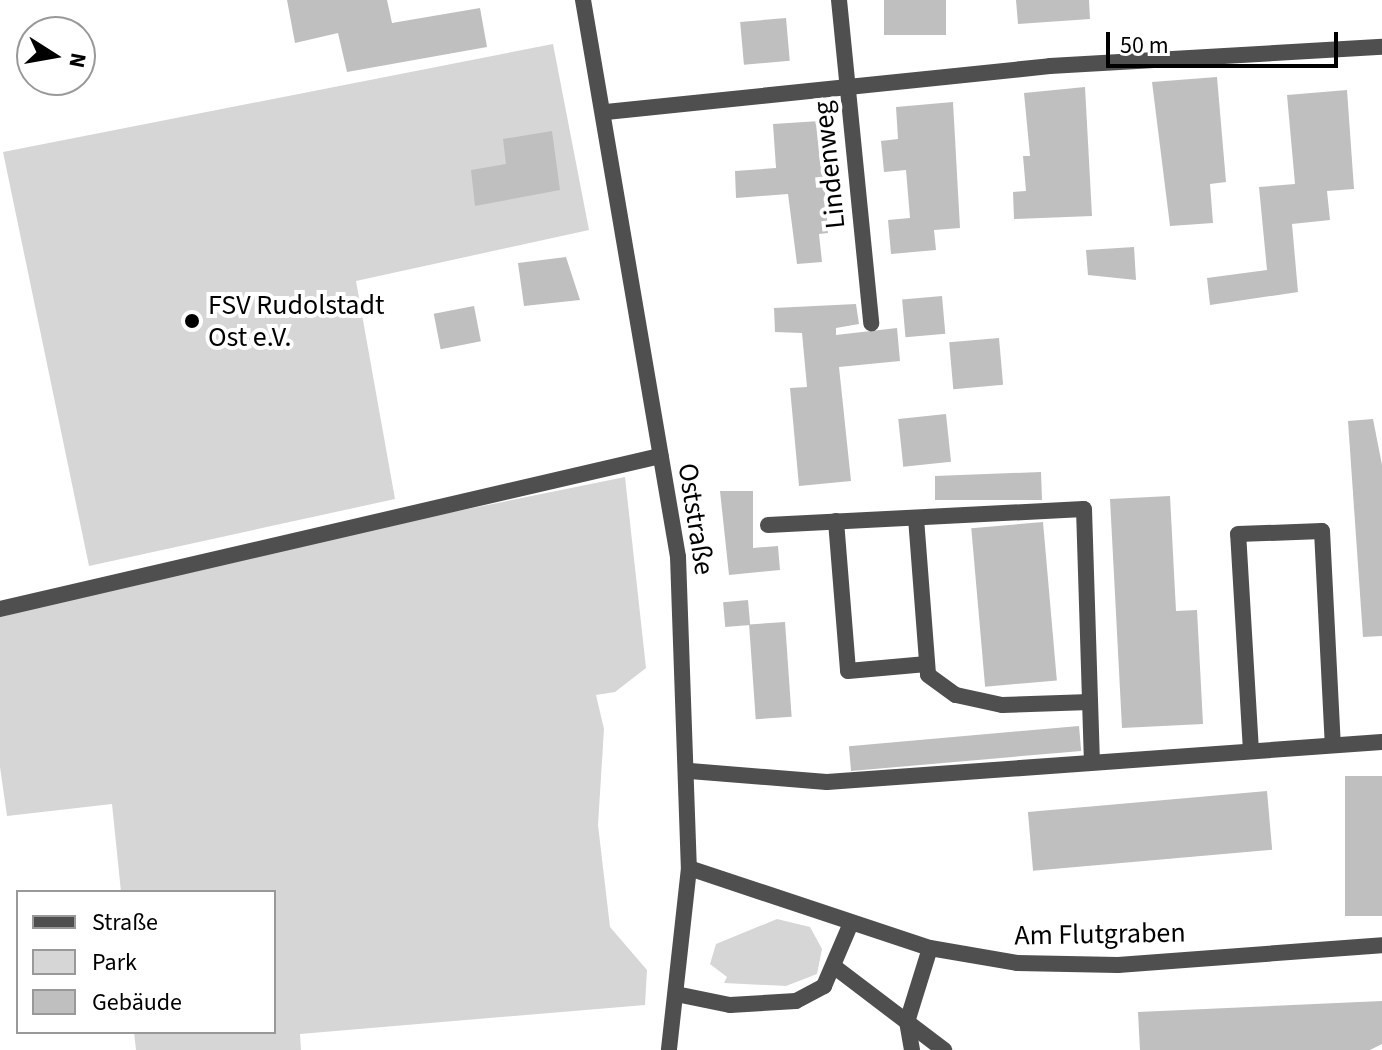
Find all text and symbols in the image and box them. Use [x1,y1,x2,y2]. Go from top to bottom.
north arrow [16,16,96,96]
scale bar [1110,16,1342,66]
text: 50 m [1120,28,1169,63]
text: N [60,50,95,70]
street label: Lindenweg [806,99,852,231]
place label: FSV Rudolstadt Ost e.V. [208,288,384,354]
marker: FSV Rudolstadt Ost e.V. [183,312,201,330]
street label: Oststraße [671,461,721,577]
legend [16,890,276,1034]
text: Straße [92,905,158,940]
street label: Am Flutgraben [1014,916,1186,952]
text: Park [92,945,137,980]
text: Gebäude [92,985,182,1020]

